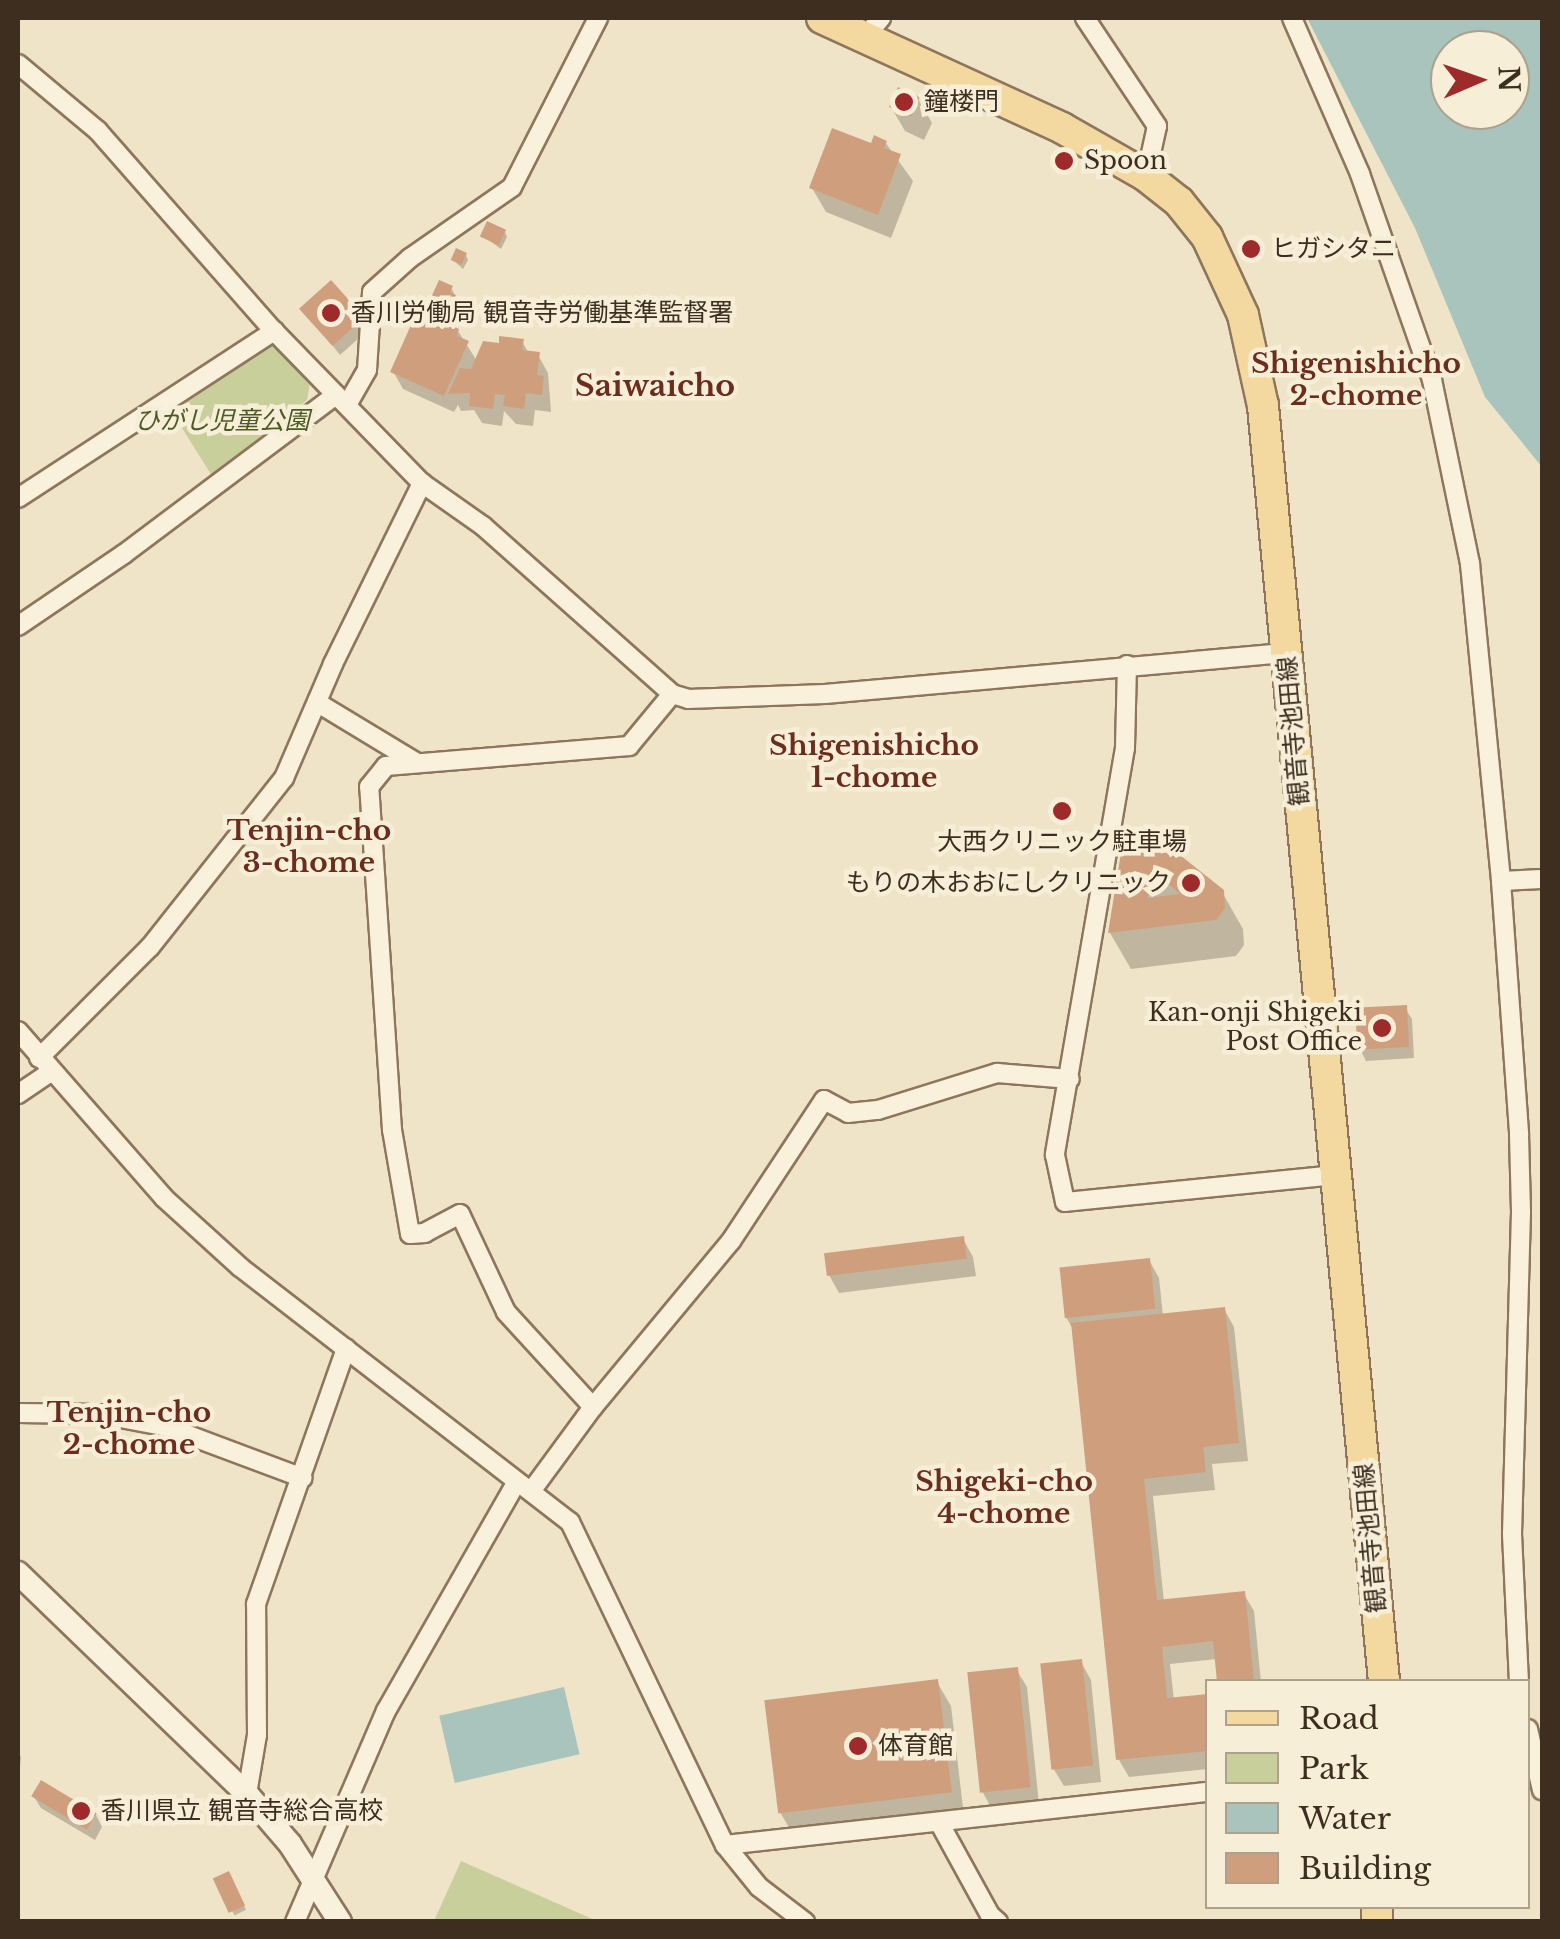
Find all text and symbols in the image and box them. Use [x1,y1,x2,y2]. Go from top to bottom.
north arrow [1430,30,1530,130]
text: N [1491,65,1526,93]
place label: 鐘楼門 [924,87,999,117]
marker: 鐘楼門 [893,91,915,113]
place label: Spoon [1084,146,1167,176]
marker: Spoon [1053,150,1075,172]
place label: ヒガシタニ [1271,234,1396,264]
marker: ヒガシタニ [1240,238,1262,260]
place label: 香川労働局 観音寺労働基準監督署 [351,298,733,328]
marker: 香川労働局 観音寺労働基準監督署 [320,302,342,324]
district label: Shigenishicho 2-chome [1251,347,1461,413]
district label: Saiwaicho [575,368,735,404]
park label: ひがし児童公園 [135,406,309,436]
street label: 観音寺池田線 [1273,655,1315,807]
district label: Shigenishicho 1-chome [769,729,979,795]
marker: 大西クリニック駐車場 [1051,800,1073,822]
district label: Tenjin-cho 3-chome [227,814,391,880]
place label: 大西クリニック駐車場 [937,827,1187,857]
place label: もりの木おおにしクリニック [846,868,1171,898]
marker: もりの木おおにしクリニック [1180,872,1202,894]
place label: Kan-onji Shigeki Post Office [1148,999,1362,1058]
marker: Kan-onji Shigeki Post Office [1371,1017,1393,1039]
district label: Tenjin-cho 2-chome [47,1396,211,1462]
street label: 観音寺池田線 [1350,1462,1392,1614]
district label: Shigeki-cho 4-chome [915,1465,1093,1531]
legend [1205,1679,1530,1909]
text: Road [1299,1700,1379,1737]
place label: 体育館 [878,1731,953,1761]
marker: 体育館 [847,1735,869,1757]
text: Park [1299,1750,1369,1787]
place label: 香川県立 観音寺総合高校 [101,1796,383,1826]
marker: 香川県立 観音寺総合高校 [70,1800,92,1822]
text: Water [1299,1800,1391,1837]
text: Building [1299,1850,1431,1887]

